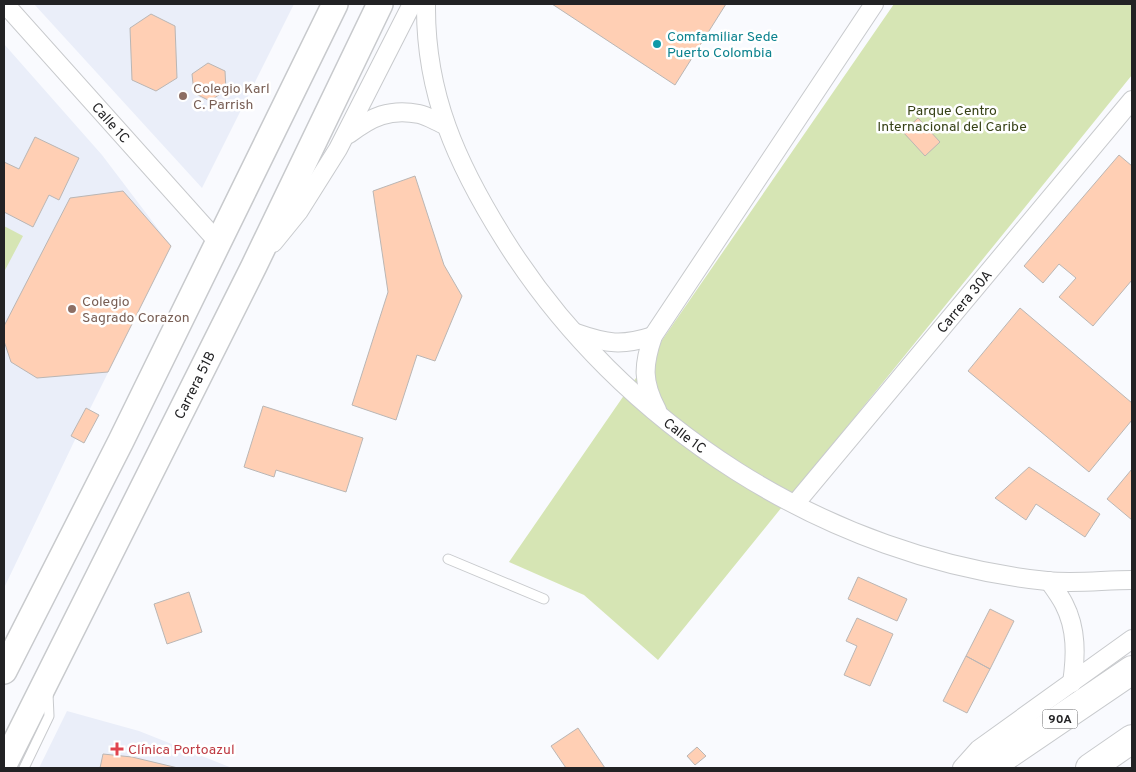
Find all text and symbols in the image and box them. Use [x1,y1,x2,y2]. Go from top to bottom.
place label: Comfamiliar Sede Puerto Colombia [667,29,778,62]
marker: Comfamiliar Sede Puerto Colombia [651,38,663,50]
place label: Colegio Karl C. Parrish [193,81,270,114]
marker: Colegio Karl C. Parrish [177,90,189,102]
street label: Calle 1C [87,100,133,147]
park label: Parque Centro Internacional del Caribe [877,103,1027,136]
street label: Carrera 30A [934,267,996,337]
place label: Colegio Sagrado Corazon [82,294,190,327]
marker: Colegio Sagrado Corazon [66,303,78,315]
street label: Carrera 51B [172,349,220,422]
street label: Calle 1C [660,415,709,458]
road number: 90A [1042,710,1078,729]
marker: Clínica Portoazul [110,742,124,756]
place label: Clínica Portoazul [128,742,235,759]

